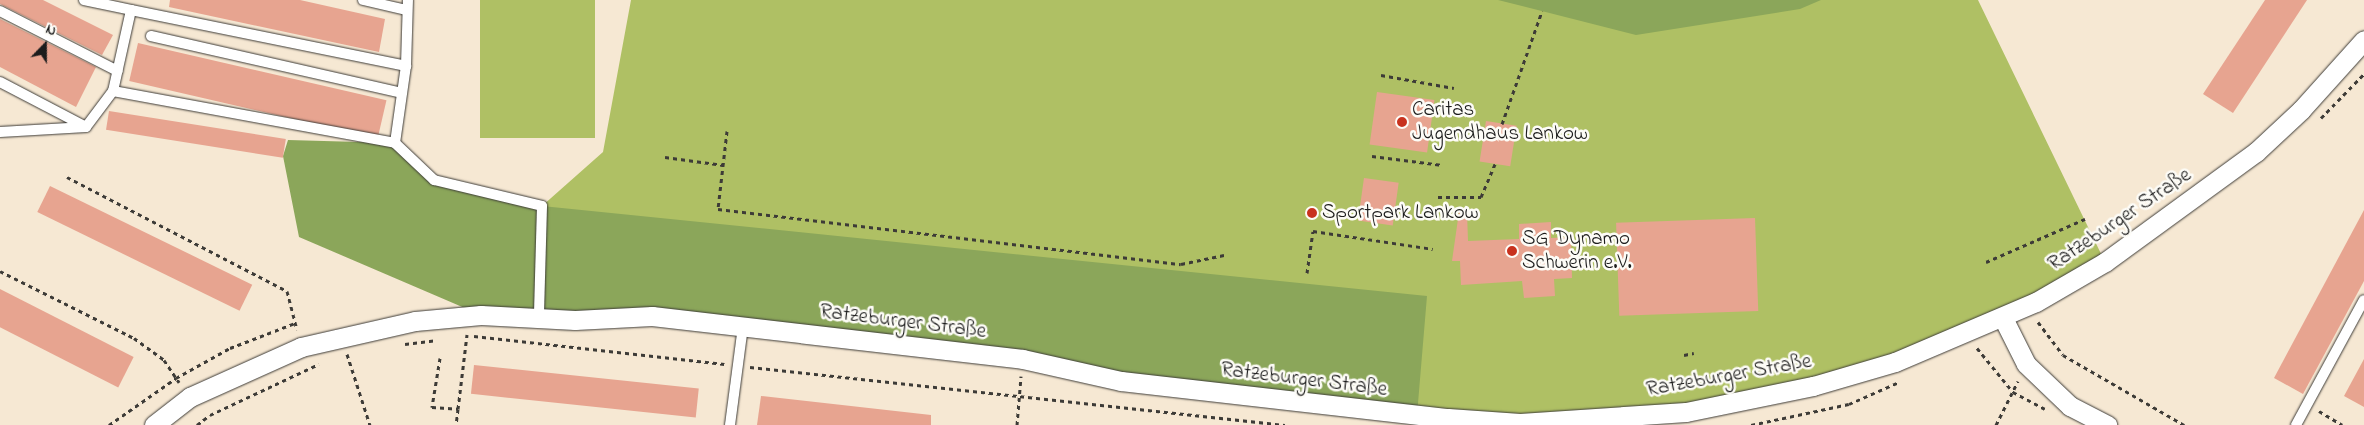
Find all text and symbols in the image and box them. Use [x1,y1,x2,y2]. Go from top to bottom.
text: N [42,19,59,42]
north arrow [20,20,70,70]
place label: Caritas Jugendhaus Lankow [1412,97,1588,147]
marker: Caritas Jugendhaus Lankow [1396,116,1408,128]
street label: Ratzeburger Straße [2044,163,2196,277]
place label: Sportpark Lankow [1322,200,1478,226]
marker: Sportpark Lankow [1306,207,1318,219]
place label: SG Dynamo Schwerin e.V. [1522,226,1632,276]
marker: SG Dynamo Schwerin e.V. [1506,245,1518,257]
street label: Ratzeburger Straße [819,299,987,345]
street label: Ratzeburger Straße [1645,349,1813,403]
street label: Ratzeburger Straße [1220,357,1388,403]

